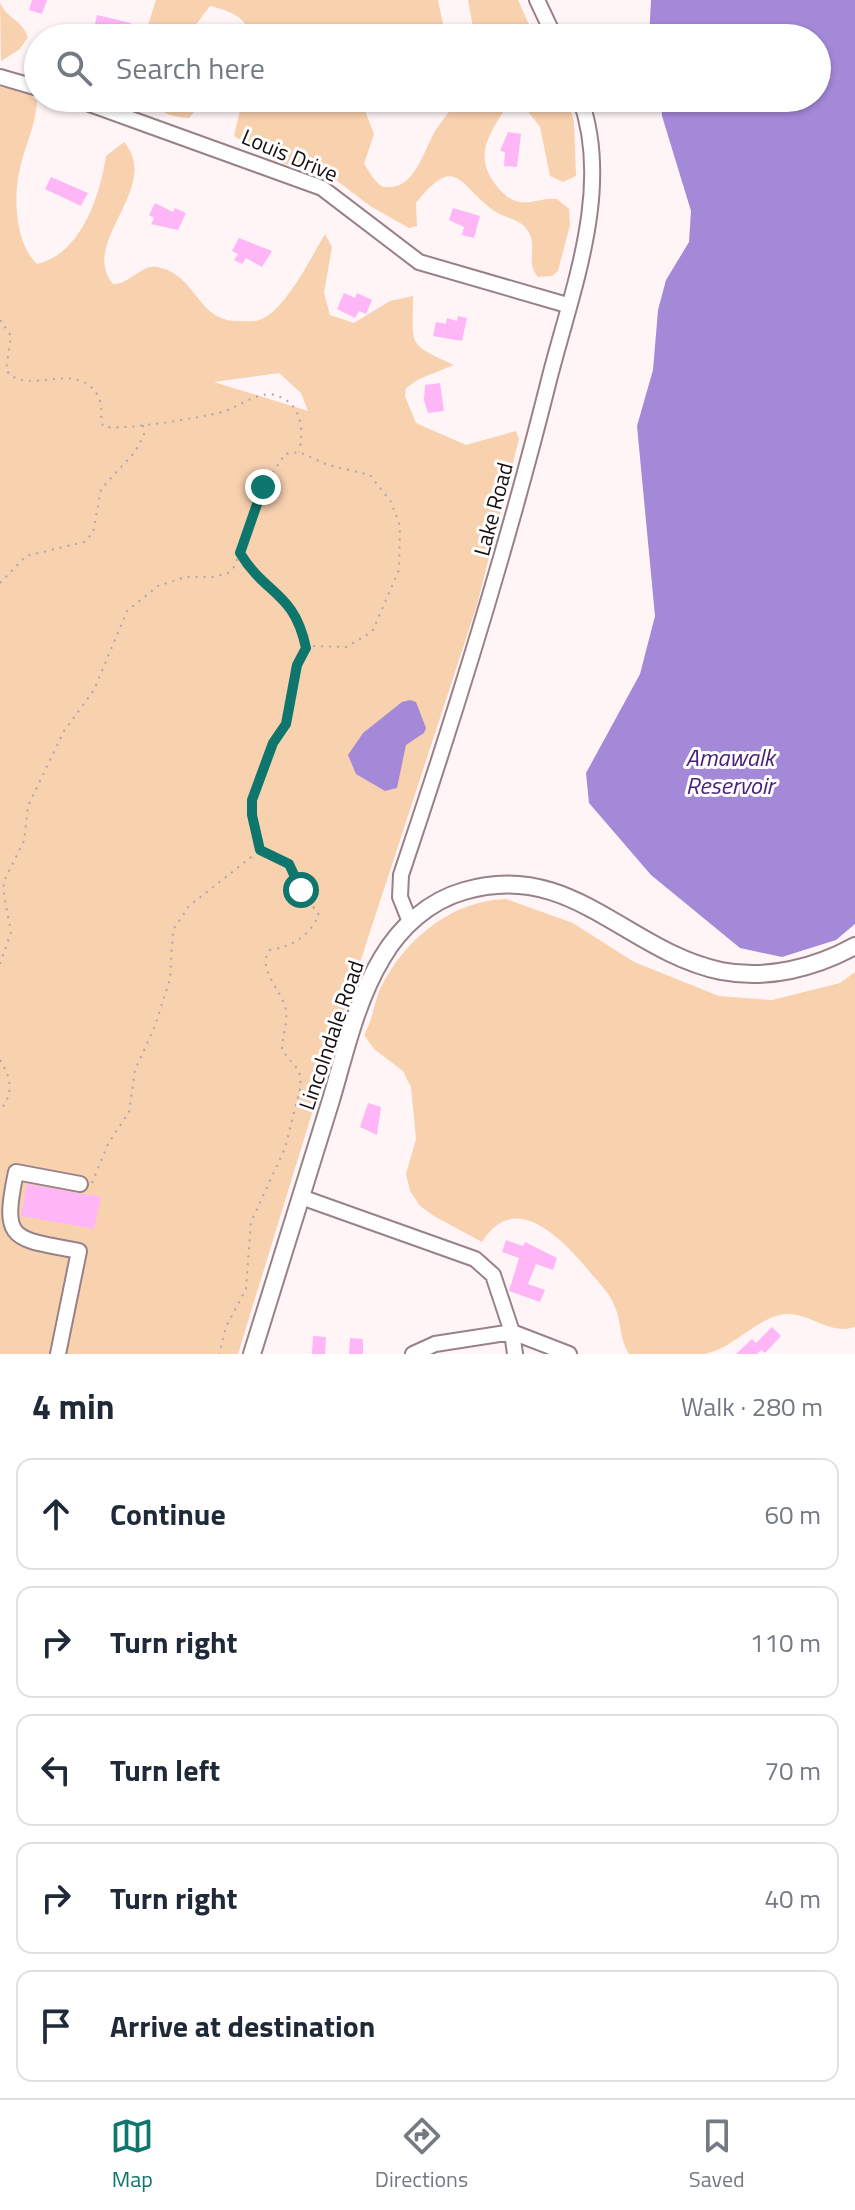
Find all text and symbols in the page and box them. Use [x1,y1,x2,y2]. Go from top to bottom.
search box [24,24,831,112]
text: Search here [116,45,265,91]
icon: search [52,46,96,90]
street label: Louis Drive [237,119,343,191]
street label: Lake Road [464,459,522,559]
route end [245,469,281,505]
water label: Amawalk Reservoir [685,739,778,803]
route start [283,872,319,908]
street label: Lincolndale Road [289,955,373,1115]
text: 4 min [32,1380,115,1432]
text: Walk · 280 m [681,1387,823,1426]
text: Continue [110,1491,226,1537]
icon: ahead [34,1492,78,1536]
text: 60 m [764,1495,821,1534]
text: Turn right [110,1619,238,1665]
icon: right [34,1620,78,1664]
text: 110 m [750,1623,821,1662]
text: Turn left [110,1747,220,1793]
icon: left [34,1748,78,1792]
text: 70 m [764,1751,821,1790]
text: Turn right [110,1875,238,1921]
icon: right [34,1876,78,1920]
text: 40 m [764,1879,821,1918]
text: Arrive at destination [110,2003,375,2049]
icon: arrive [34,2004,78,2048]
tab: Map [110,2114,154,2196]
tab: Directions [375,2114,468,2196]
tab: Saved [689,2114,745,2196]

